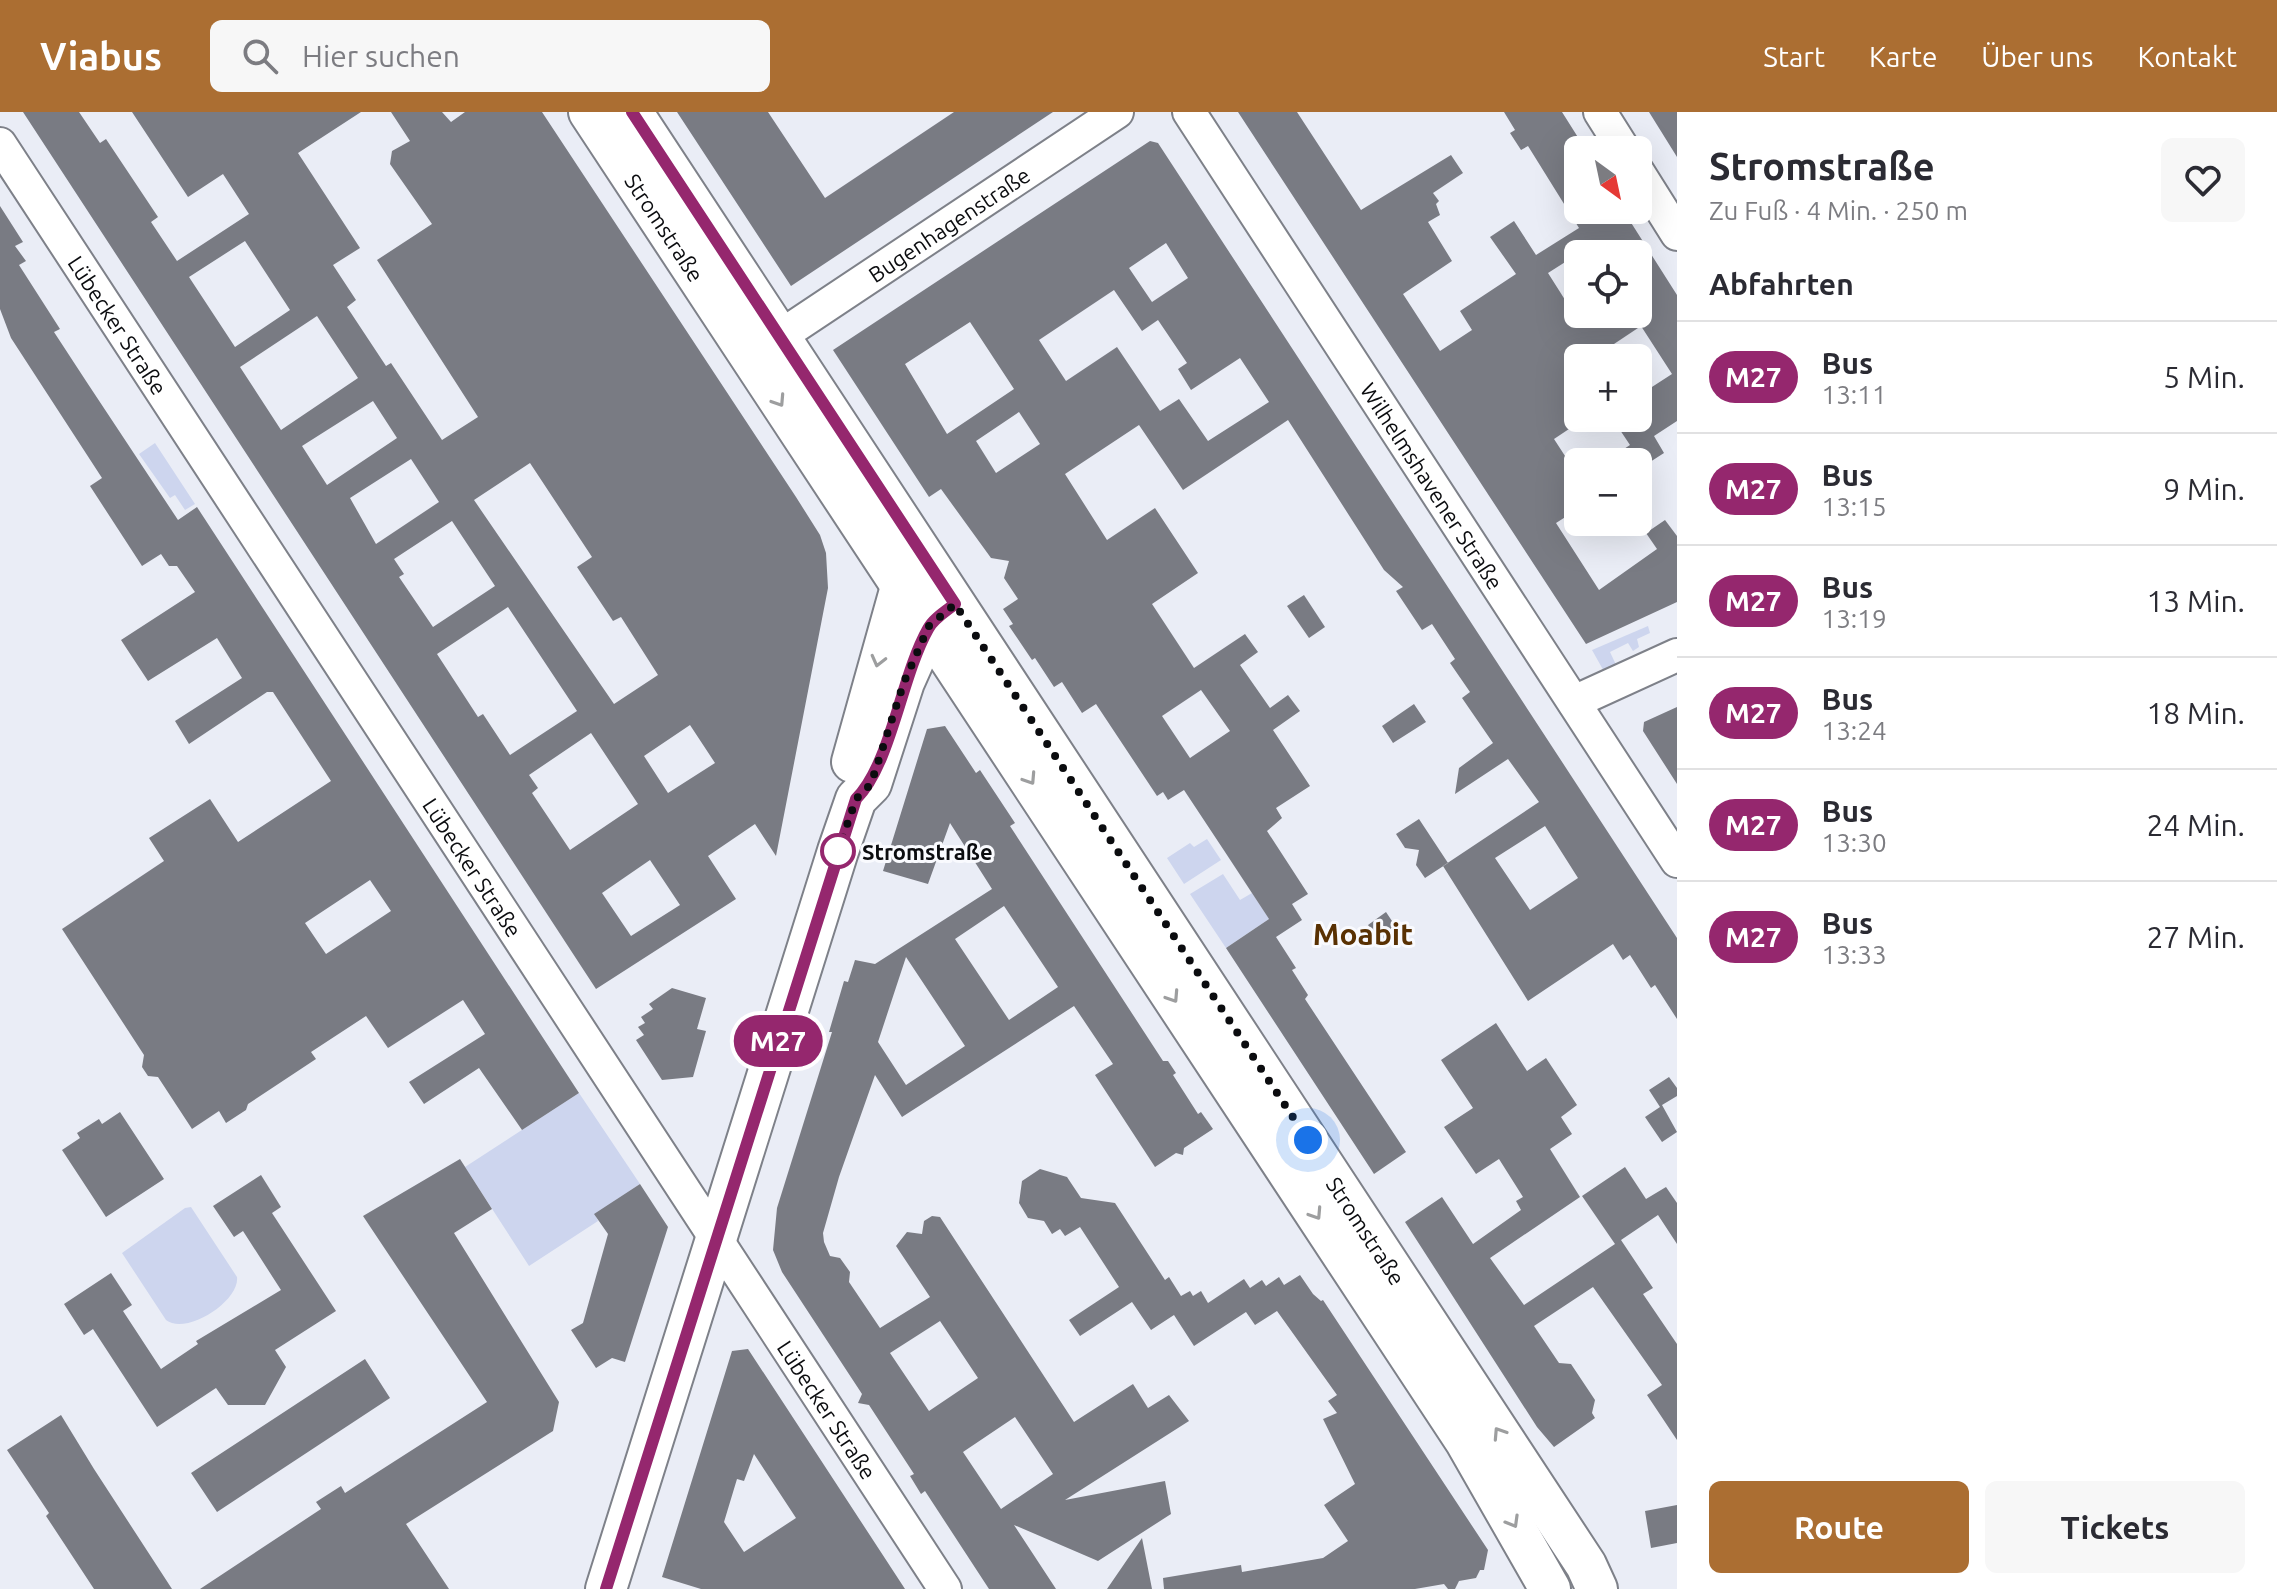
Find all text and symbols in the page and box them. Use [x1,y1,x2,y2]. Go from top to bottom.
search box [210,20,770,92]
icon: search [238,34,282,78]
text: Viabus [40,35,162,77]
text: Hier suchen [302,39,460,73]
text: Start [1763,41,1825,72]
text: Karte [1869,41,1937,72]
text: Über uns [1981,41,2093,72]
text: Kontakt [2137,41,2237,72]
north arrow [1564,136,1652,224]
map controls [1564,136,1652,536]
button: heart [2161,138,2245,222]
text: Stromstraße [1709,145,1935,187]
street label: Bugenhagenstraße [863,161,1034,287]
street label: Stromstraße [620,169,709,286]
text: Zu Fuß · 4 Min. · 250 m [1709,196,1968,225]
button: locate [1564,240,1652,328]
street label: Lübecker Straße [64,251,173,399]
text: Abfahrten [1709,267,1854,301]
button: + [1564,344,1652,432]
text: Bus [1822,346,1873,380]
text: 5 Min. [2163,360,2245,394]
text: M27 [1725,361,1782,392]
street label: Wilhelmshavener Straße [1356,378,1509,593]
text: 13:11 [1822,380,1887,409]
one-way arrow [770,393,785,407]
button: − [1564,448,1652,536]
text: Bus [1822,458,1873,492]
text: 9 Min. [2163,472,2245,506]
text: M27 [1725,473,1782,504]
text: 13:15 [1822,492,1887,521]
text: Bus [1822,570,1873,604]
text: 13 Min. [2146,584,2245,618]
text: M27 [1725,585,1782,616]
text: 13:19 [1822,604,1887,633]
one-way arrow [871,654,888,668]
text: Bus [1822,682,1873,716]
text: 18 Min. [2146,696,2245,730]
text: M27 [1725,697,1782,728]
text: 13:24 [1822,716,1887,745]
one-way arrow [1021,770,1036,785]
street label: Lübecker Straße [418,793,527,941]
text: Bus [1822,794,1873,828]
text: 24 Min. [2146,808,2245,842]
text: M27 [1725,809,1782,840]
text: 13:30 [1822,828,1887,857]
marker: Stromstraße [821,834,855,868]
place label: Stromstraße [862,839,993,864]
text: Bus [1822,906,1873,940]
district label: Moabit [1313,917,1413,951]
text: 27 Min. [2146,920,2245,954]
text: M27 [1725,921,1782,952]
text: 13:33 [1822,940,1887,969]
one-way arrow [1163,988,1178,1002]
line badge: M27 [732,1015,824,1067]
text: M27 [750,1025,806,1056]
your location [1288,1120,1328,1160]
street label: Stromstraße [1322,1172,1411,1289]
one-way arrow [1306,1205,1321,1219]
street label: Lübecker Straße [773,1335,882,1483]
one-way arrow [1494,1427,1509,1442]
button: Route [1709,1481,1969,1573]
button: Tickets [1985,1481,2245,1573]
one-way arrow [1504,1514,1519,1529]

